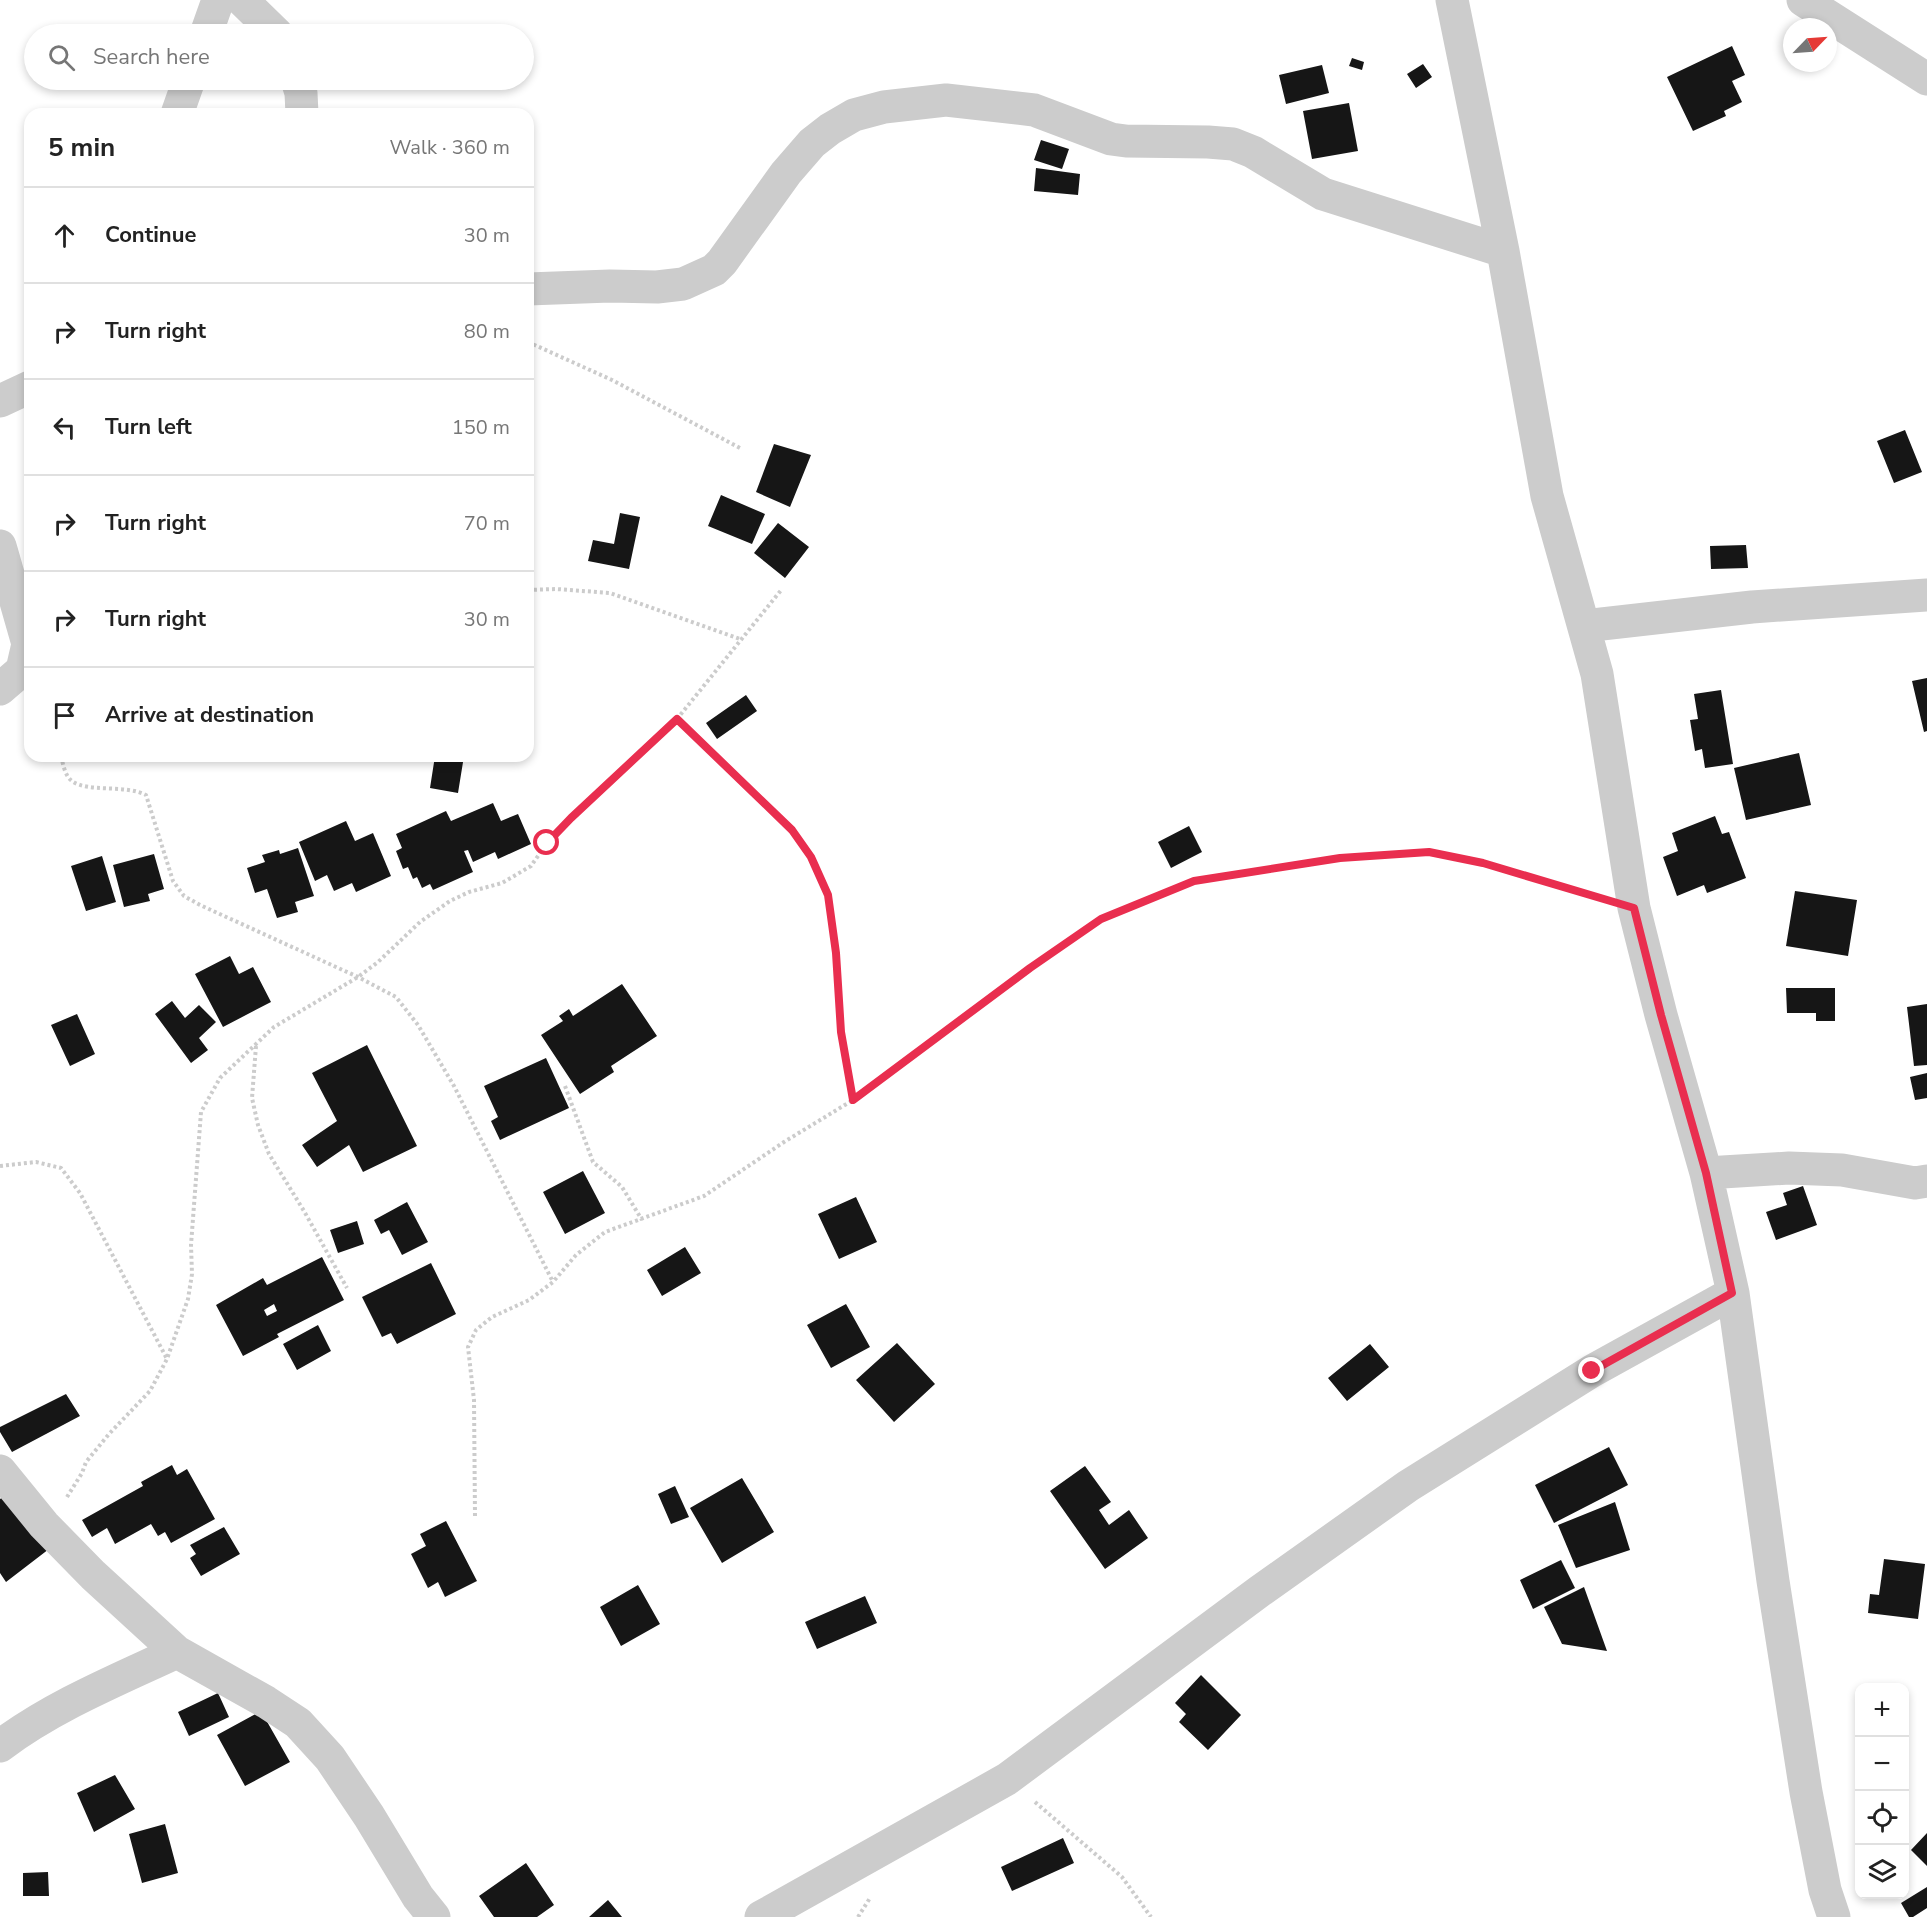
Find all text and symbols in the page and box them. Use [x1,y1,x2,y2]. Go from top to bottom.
north arrow [1783,18,1837,72]
search box [24,24,534,90]
icon: search [45,41,78,74]
text: Search here [93,42,210,72]
text: 5 min [48,130,115,165]
text: Walk · 360 m [390,134,510,161]
icon: ahead [48,219,81,252]
text: Continue [105,220,196,250]
text: 30 m [464,222,510,249]
icon: right [48,315,81,348]
text: Turn right [105,316,206,346]
text: 80 m [464,318,510,345]
icon: left [48,411,81,444]
text: Turn left [105,412,192,442]
text: 150 m [452,414,510,441]
icon: right [48,507,81,540]
text: Turn right [105,508,206,538]
text: 70 m [464,510,510,537]
icon: right [48,603,81,636]
text: Turn right [105,604,206,634]
text: 30 m [464,606,510,633]
icon: arrive [48,699,81,732]
text: Arrive at destination [105,700,314,730]
route start [533,829,559,855]
route end [1578,1357,1604,1383]
map controls [1855,1683,1909,1899]
button: + [1855,1683,1909,1737]
button: − [1855,1737,1909,1791]
button: locate [1855,1791,1909,1845]
button: layers [1855,1845,1909,1899]

